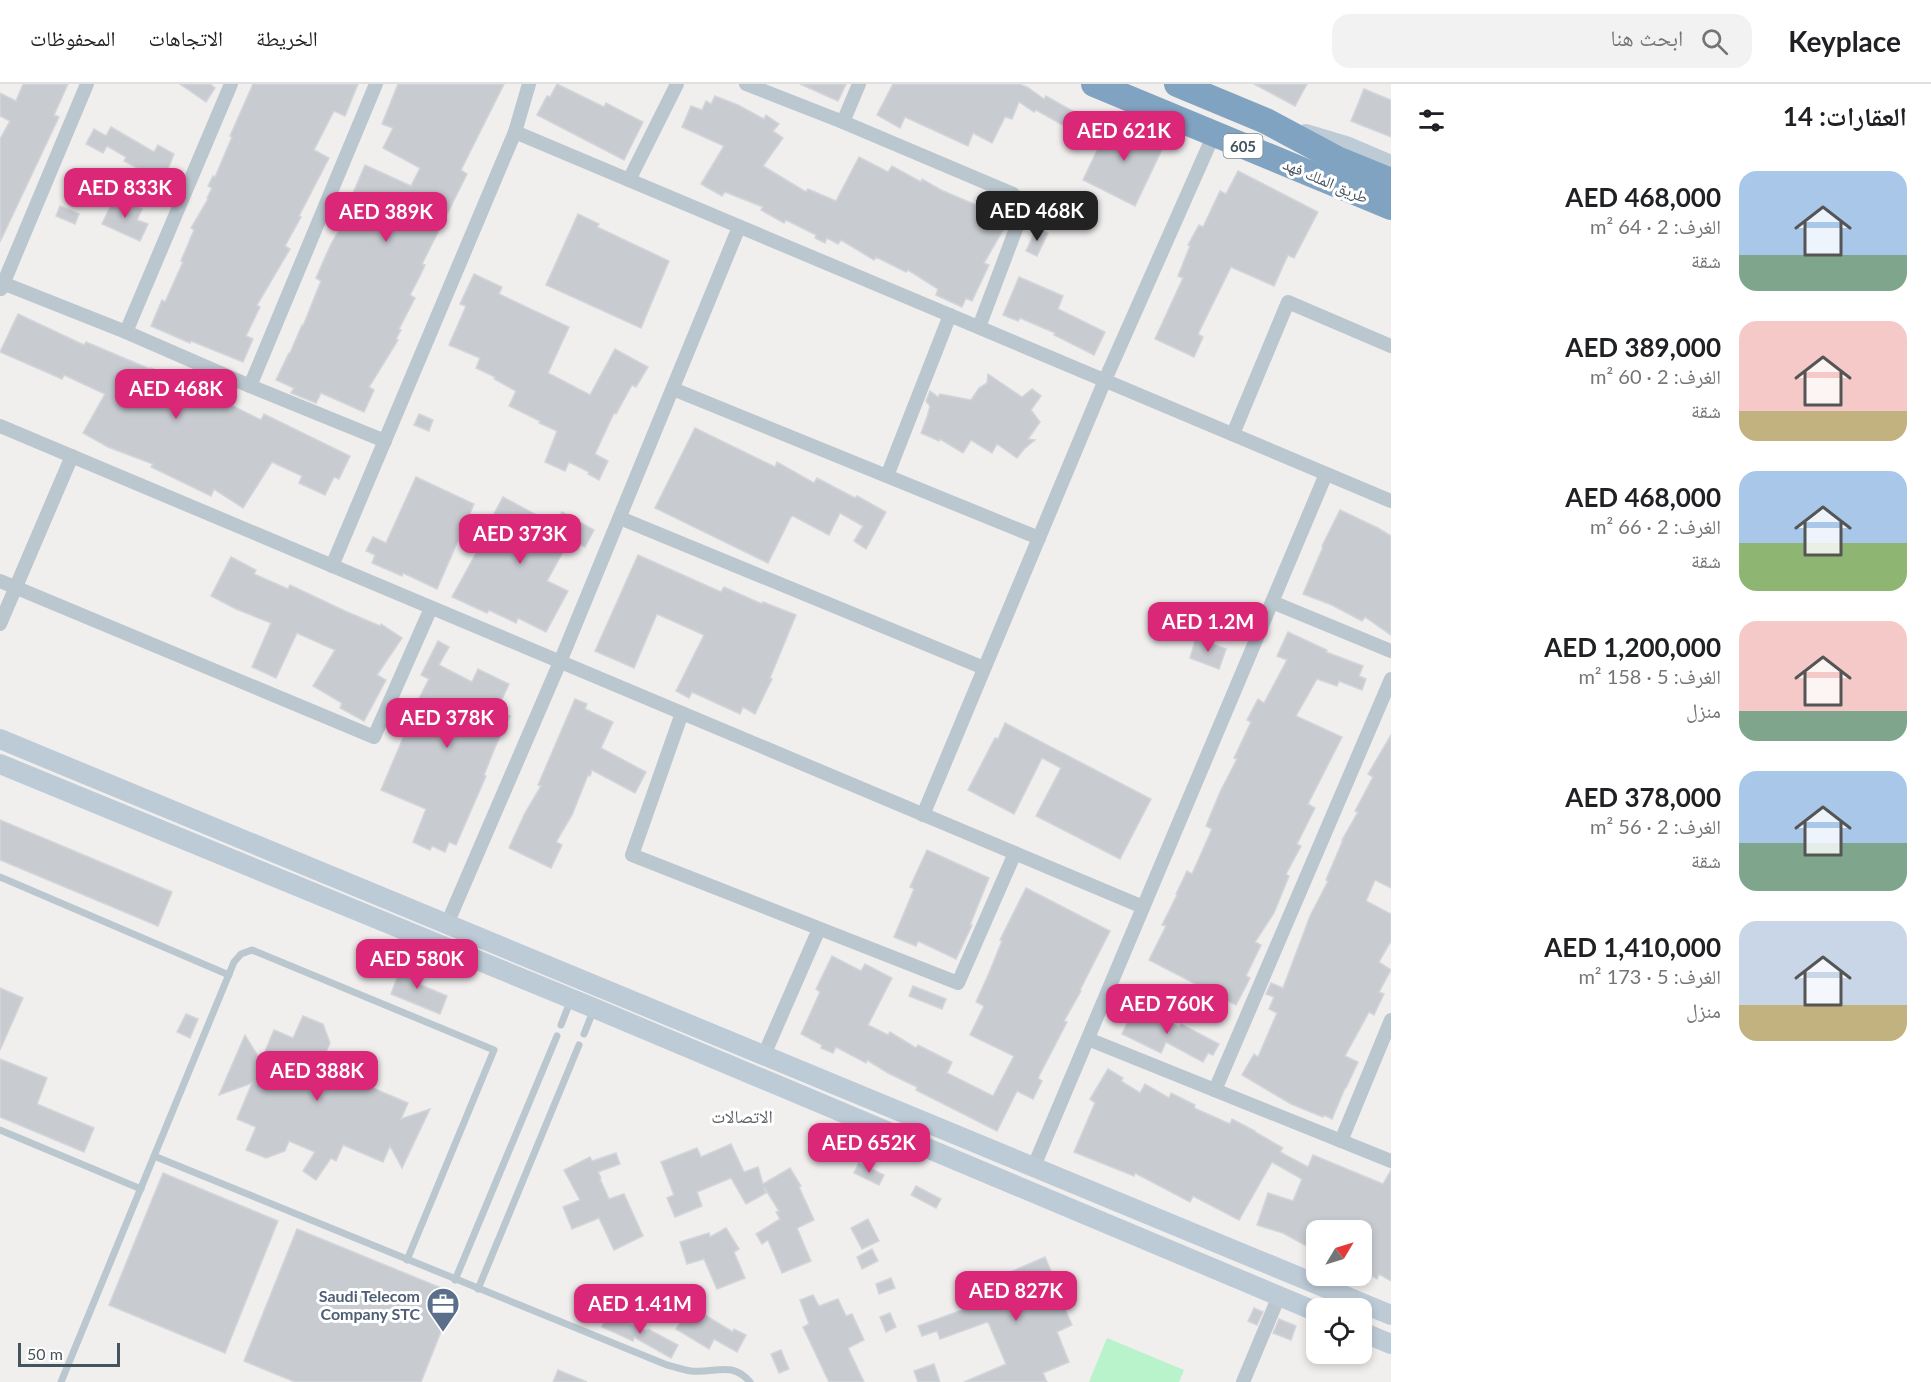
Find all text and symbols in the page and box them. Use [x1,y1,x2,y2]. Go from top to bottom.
search box [1332,14,1752,68]
text: ابحث هنا [1611,24,1683,51]
text: Keyplace [1788,24,1901,58]
text: المحفوظات [30,25,115,50]
text: الاتجاهات [148,25,223,50]
text: الخريطة [256,25,318,50]
icon: search [1698,25,1731,58]
text: العقارات: 14 [1783,100,1907,132]
icon: filters [1415,104,1448,137]
pin: AED 621K [1062,111,1186,162]
text: AED 621K [1077,118,1171,142]
road number: 605 [1224,134,1262,158]
street label: طريق الملك فهد [1280,153,1372,208]
pin: AED 833K [63,168,187,219]
text: AED 833K [78,175,172,199]
text: AED 468,000 [1565,181,1721,213]
pin: AED 468K [975,191,1099,242]
pin: AED 389K [324,192,448,243]
icon: home [1787,195,1859,267]
text: AED 468K [990,198,1084,222]
text: AED 389K [339,199,433,223]
text: الغرف: 2 · 64 m² [1590,214,1721,238]
text: شقة [1691,248,1721,272]
text: AED 389,000 [1565,331,1721,363]
icon: home [1787,345,1859,417]
text: الغرف: 2 · 60 m² [1590,364,1721,388]
pin: AED 468K [114,369,238,420]
text: AED 468K [129,376,223,400]
text: شقة [1691,398,1721,422]
text: AED 468,000 [1565,481,1721,513]
icon: home [1787,495,1859,567]
pin: AED 373K [458,514,582,565]
text: الغرف: 2 · 66 m² [1590,514,1721,538]
text: AED 373K [473,521,567,545]
text: شقة [1691,548,1721,572]
pin: AED 1.2M [1146,602,1270,653]
text: AED 1.2M [1162,609,1254,633]
text: AED 1,200,000 [1544,631,1721,663]
icon: home [1787,645,1859,717]
text: الغرف: 5 · 158 m² [1578,664,1721,688]
pin: AED 378K [385,698,509,749]
text: منزل [1686,698,1721,722]
text: AED 378K [400,705,494,729]
text: AED 378,000 [1565,781,1721,813]
icon: home [1787,795,1859,867]
text: الغرف: 2 · 56 m² [1590,814,1721,838]
text: شقة [1691,848,1721,872]
text: AED 1,410,000 [1544,931,1721,963]
pin: AED 580K [355,939,479,990]
icon: home [1787,945,1859,1017]
text: AED 580K [370,946,464,970]
text: الغرف: 5 · 173 m² [1578,964,1721,988]
pin: AED 760K [1105,984,1229,1035]
text: AED 760K [1120,991,1214,1015]
text: منزل [1686,998,1721,1022]
pin: AED 388K [255,1051,379,1102]
text: AED 388K [270,1058,364,1082]
district label: الاتصالات [711,1105,773,1127]
pin: AED 652K [807,1123,931,1174]
text: AED 652K [822,1130,916,1154]
north arrow [1306,1220,1372,1286]
map controls [1306,1220,1372,1364]
pin: AED 827K [954,1271,1078,1322]
text: AED 827K [969,1278,1063,1302]
pin: AED 1.41M [571,1284,709,1335]
place label: Saudi Telecom Company STC [319,1286,420,1323]
office icon: Saudi Telecom Company STC [425,1286,461,1333]
text: AED 1.41M [588,1291,692,1315]
button: locate [1306,1298,1372,1364]
scale bar [18,1340,120,1368]
text: 50 m [27,1344,63,1363]

